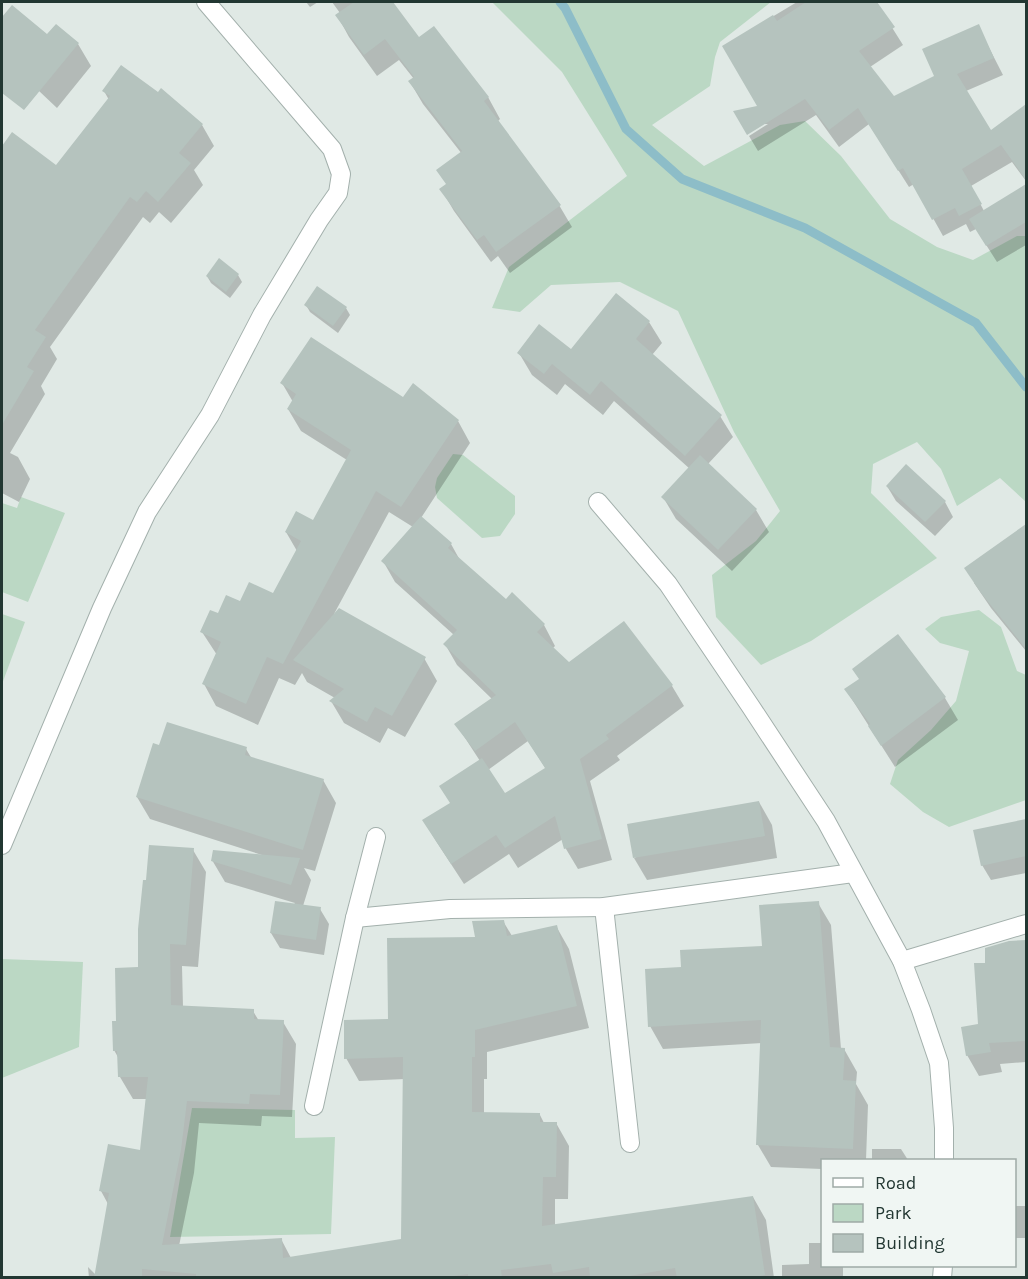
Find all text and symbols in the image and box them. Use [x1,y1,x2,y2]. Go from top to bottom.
legend [821,1159,1016,1267]
text: Road [875,1172,916,1194]
text: Park [875,1202,912,1224]
text: Building [875,1232,945,1254]

